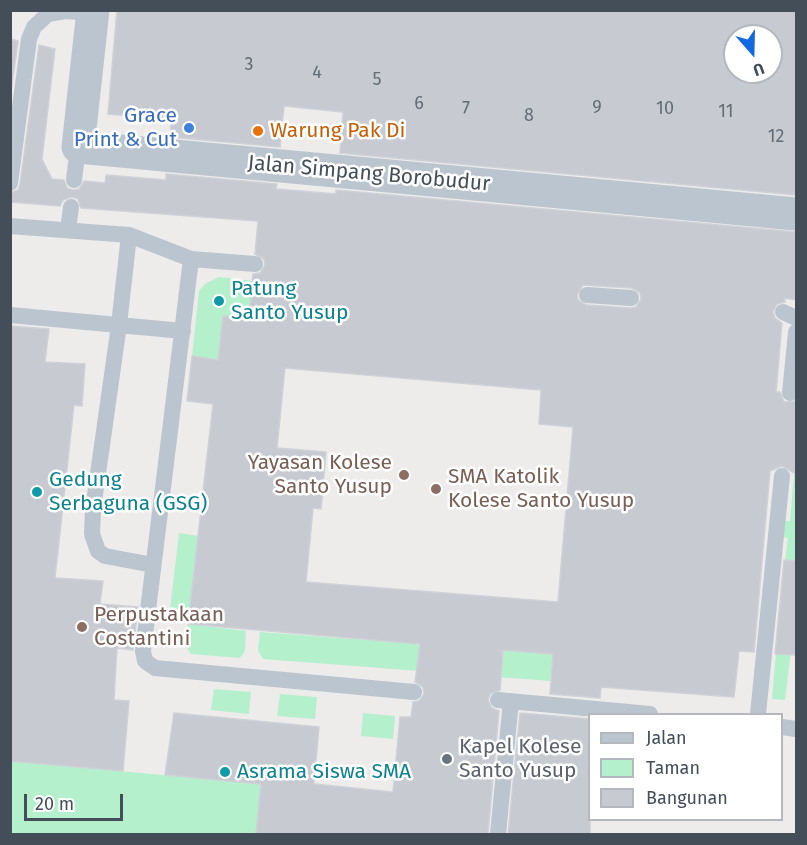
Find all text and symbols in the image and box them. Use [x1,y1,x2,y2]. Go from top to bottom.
north arrow [723,24,783,84]
house number: 3 [245,54,253,76]
text: U [751,59,767,80]
house number: 4 [312,62,322,84]
house number: 5 [372,69,382,91]
house number: 6 [414,93,424,115]
house number: 9 [592,97,602,119]
house number: 7 [462,98,470,120]
house number: 10 [656,98,674,120]
house number: 11 [718,101,734,123]
place label: Grace Print & Cut [74,103,177,153]
house number: 8 [524,105,534,127]
place label: Warung Pak Di [270,118,405,144]
marker: Grace Print & Cut [182,121,196,135]
marker: Warung Pak Di [251,124,265,138]
house number: 12 [768,126,784,148]
street label: Jalan Simpang Borobudur [247,151,491,197]
place label: Patung Santo Yusup [231,276,349,326]
marker: Patung Santo Yusup [212,294,226,308]
place label: Yayasan Kolese Santo Yusup [248,450,392,500]
place label: SMA Katolik Kolese Santo Yusup [448,464,634,514]
place label: Gedung Serbaguna (GSG) [49,467,207,517]
marker: Yayasan Kolese Santo Yusup [397,468,411,482]
marker: SMA Katolik Kolese Santo Yusup [429,482,443,496]
marker: Gedung Serbaguna (GSG) [30,485,44,499]
place label: Perpustakaan Costantini [94,602,224,652]
marker: Perpustakaan Costantini [75,620,89,634]
legend [588,713,783,821]
text: Jalan [646,727,687,749]
place label: Kapel Kolese Santo Yusup [459,734,581,784]
marker: Kapel Kolese Santo Yusup [440,752,454,766]
text: Taman [646,757,700,779]
place label: Asrama Siswa SMA [237,759,411,785]
marker: Asrama Siswa SMA [218,765,232,779]
scale bar [27,782,126,820]
text: Bangunan [646,787,728,809]
text: 20 m [35,793,74,815]

